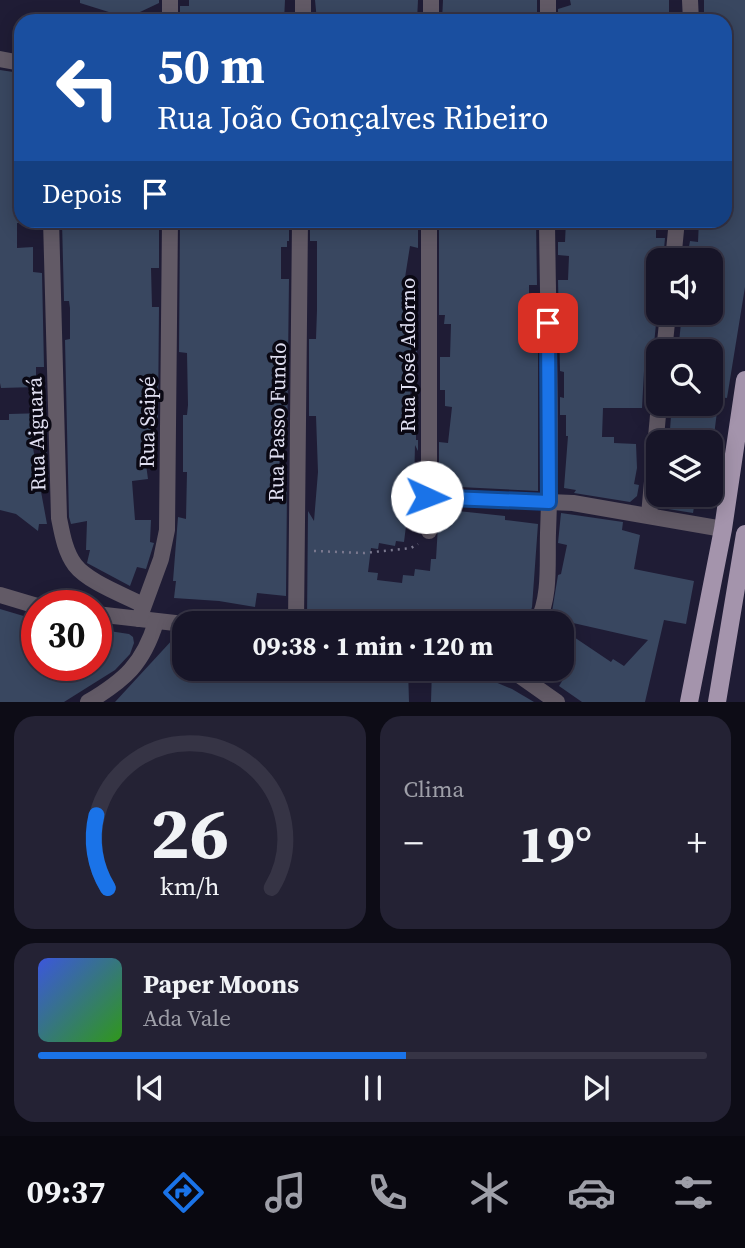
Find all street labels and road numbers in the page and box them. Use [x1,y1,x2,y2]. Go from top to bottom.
street label: Rua José Adorno [393,277,422,433]
street label: Rua Passo Fundo [261,342,293,502]
street label: Rua Aiguará [19,376,52,492]
street label: Rua Saipé [132,376,162,468]

